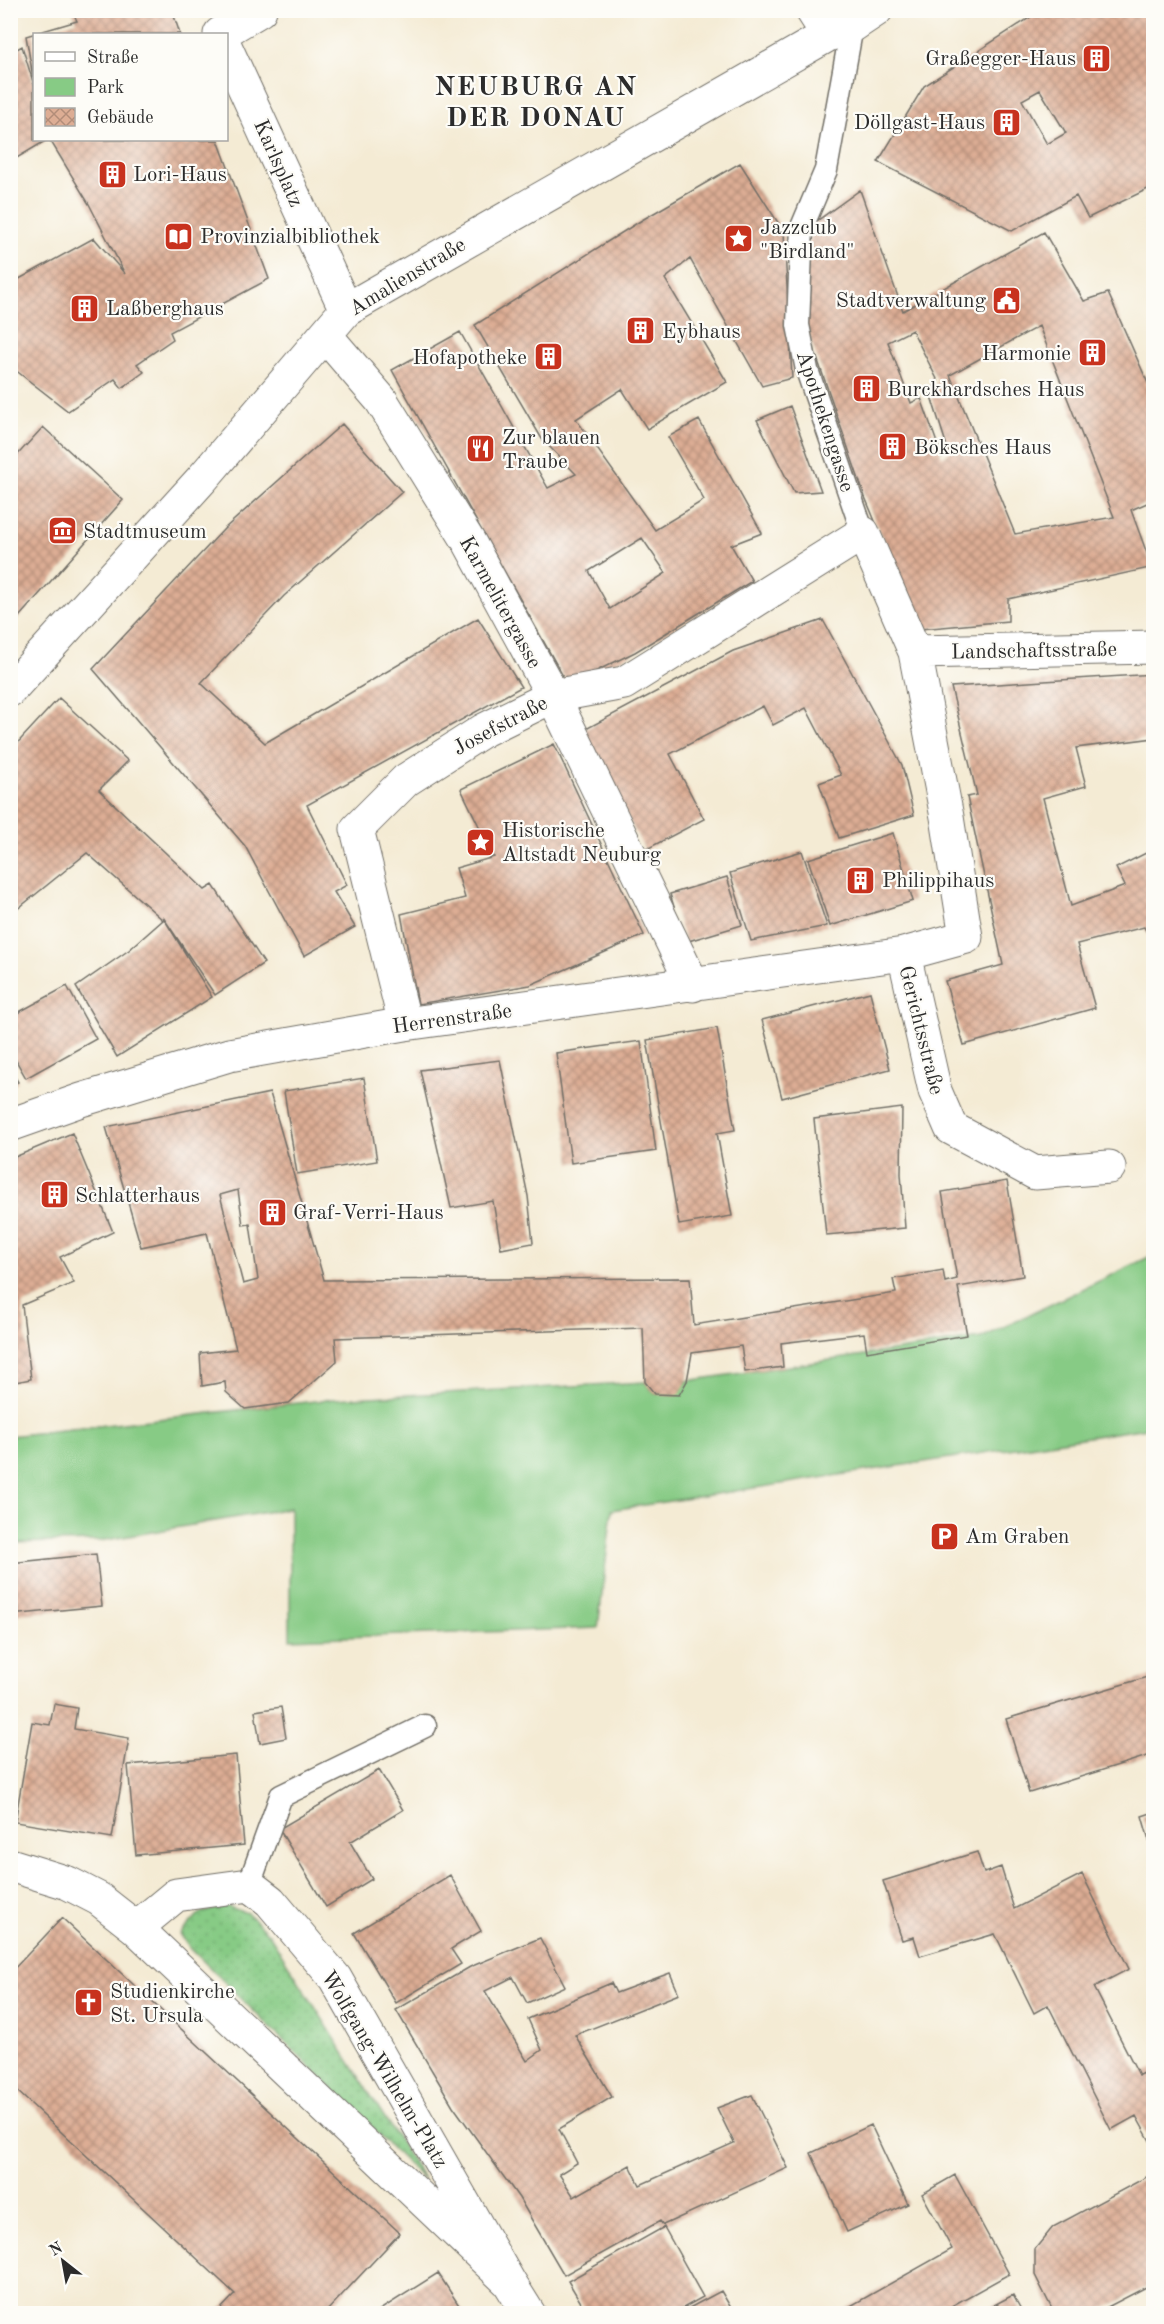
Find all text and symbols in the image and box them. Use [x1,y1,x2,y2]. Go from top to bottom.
legend [33,33,228,141]
building icon: Graßegger-Haus [1081,42,1113,74]
text: Straße [87,49,138,67]
place label: Graßegger-Haus [925,49,1076,70]
district label: NEUBURG AN DER DONAU [434,74,638,132]
text: Park [87,79,124,97]
building icon: Döllgast-Haus [990,106,1022,138]
text: Gebäude [87,109,154,127]
place label: Döllgast-Haus [854,113,985,134]
street label: Karlsplatz [249,117,306,210]
building icon: Lori-Haus [96,158,128,190]
place label: Lori-Haus [133,165,227,186]
place label: Jazzclub "Birdland" [760,218,855,263]
library icon: Provinzialbibliothek [163,220,195,252]
place icon: Jazzclub "Birdland" [723,223,755,255]
place label: Provinzialbibliothek [200,227,380,248]
street label: Amalienstraße [346,234,470,320]
public building icon: Stadtverwaltung [991,284,1023,316]
place label: Stadtverwaltung [836,291,987,312]
building icon: Laßberghaus [69,292,101,324]
place label: Laßberghaus [106,299,224,320]
building icon: Eybhaus [625,315,657,347]
place label: Eybhaus [662,322,741,343]
building icon: Harmonie [1076,337,1108,369]
building icon: Hofapotheke [532,341,564,373]
place label: Harmonie [982,344,1071,365]
place label: Hofapotheke [412,348,527,369]
street label: Apothekengasse [792,348,857,495]
building icon: Burckhardsches Haus [850,373,882,405]
place label: Burckhardsches Haus [887,380,1084,401]
place label: Zur blauen Traube [502,428,600,473]
building icon: Böksches Haus [877,431,909,463]
restaurant icon: Zur blauen Traube [465,433,497,465]
place label: Böksches Haus [914,438,1051,459]
museum icon: Stadtmuseum [46,515,78,547]
place label: Stadtmuseum [83,522,207,543]
street label: Karmelitergasse [455,533,545,672]
street label: Landschaftsstraße [951,640,1117,663]
street label: Josefstraße [450,693,551,760]
place label: Historische Altstadt Neuburg [502,821,662,866]
place icon: Historische Altstadt Neuburg [465,826,497,858]
building icon: Philippihaus [845,864,877,896]
place label: Philippihaus [882,871,994,892]
street label: Gerichtsstraße [894,964,947,1097]
street label: Herrenstraße [391,1001,513,1038]
building icon: Schlatterhaus [38,1179,70,1211]
place label: Schlatterhaus [75,1186,200,1207]
building icon: Graf-Verri-Haus [256,1196,288,1228]
place label: Graf-Verri-Haus [293,1203,444,1224]
parking icon: Am Graben [928,1520,960,1552]
place label: Am Graben [965,1527,1069,1548]
street label: Wolfgang-Wilhelm-Platz [316,1967,451,2172]
place label: Studienkirche St. Ursula [110,1982,235,2027]
church icon: Studienkirche St. Ursula [73,1987,105,2019]
north arrow [33,2231,93,2291]
text: N [47,2239,66,2260]

